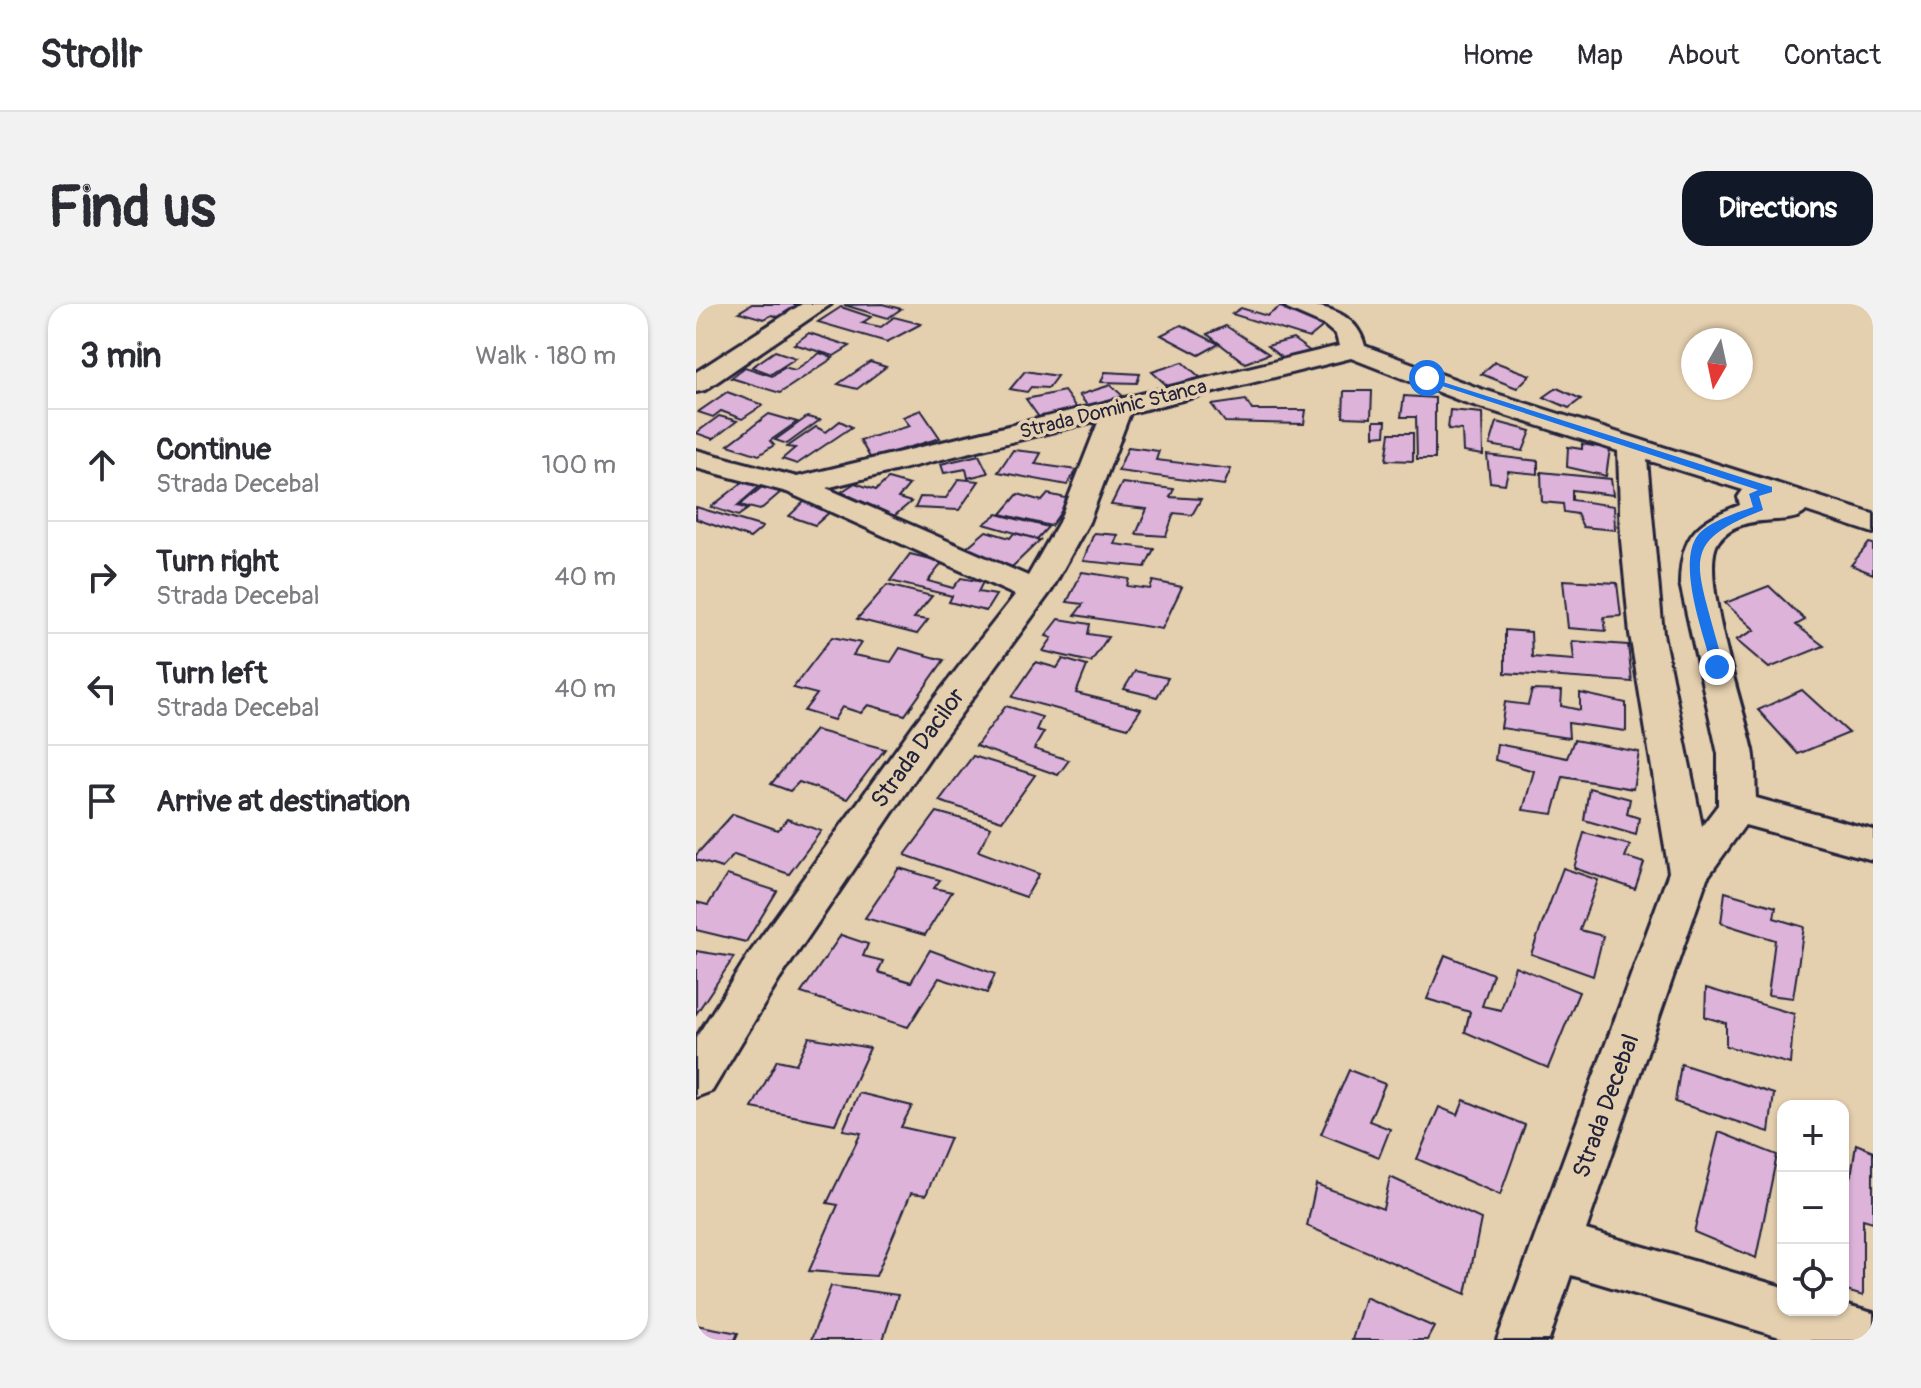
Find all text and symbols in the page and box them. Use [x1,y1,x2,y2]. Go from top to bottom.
text: Strollr [40,31,142,79]
text: Home [1462,38,1533,73]
text: Map [1577,38,1623,73]
text: About [1667,38,1740,73]
text: Contact [1784,38,1881,73]
button: Directions [1682,171,1873,246]
text: Find us [48,174,216,243]
north arrow [1681,328,1753,400]
text: 3 min [80,335,162,378]
text: Walk · 180 m [475,340,616,372]
route start [1409,360,1445,396]
street label: Strada Dominic Stanca [1017,374,1209,444]
text: Continue [156,431,271,468]
icon: ahead [80,443,124,487]
text: 100 m [542,449,616,481]
text: Strada Decebal [156,468,320,500]
text: Turn right [156,543,279,580]
icon: right [80,555,124,599]
text: 40 m [554,561,616,593]
text: Strada Decebal [156,580,320,612]
route end [1699,649,1735,685]
text: Turn left [156,655,267,692]
icon: left [80,667,124,711]
text: 40 m [554,673,616,705]
street label: Strada Dacilor [865,682,972,814]
text: Strada Decebal [156,692,320,724]
icon: arrive [80,779,124,823]
text: Arrive at destination [156,783,410,820]
street label: Strada Decebal [1567,1030,1645,1182]
map controls [1777,1100,1849,1316]
button: + [1777,1100,1849,1172]
button: − [1777,1172,1849,1244]
button: locate [1777,1244,1849,1316]

